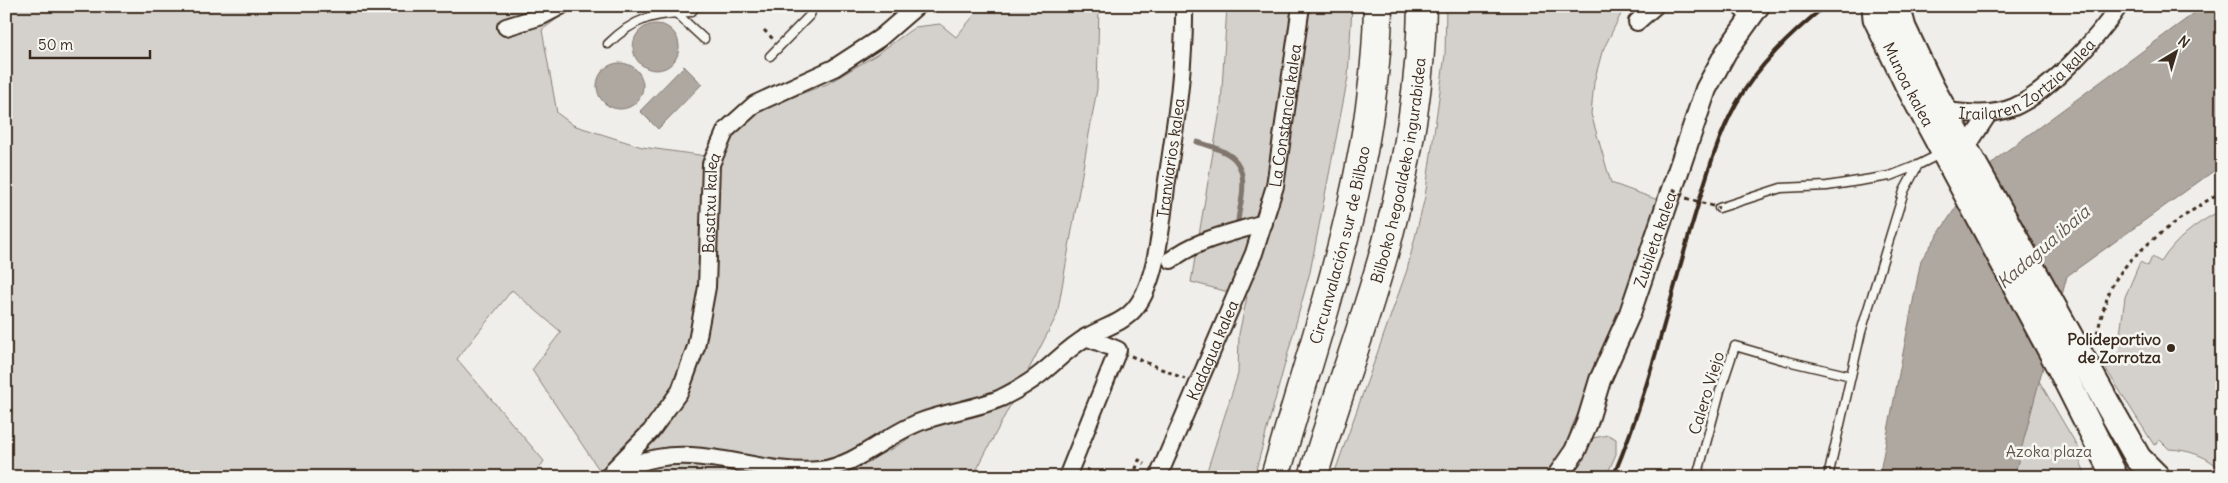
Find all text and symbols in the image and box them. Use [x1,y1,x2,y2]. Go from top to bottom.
scale bar [30,28,150,60]
north arrow [2150,28,2200,78]
text: N [2175,32,2193,52]
text: 50 m [38,35,73,54]
street label: Irailaren Zortzia kalea [1958,35,2099,124]
street label: Munoa kalea [1879,39,1939,130]
street label: La Constancia kalea [1265,43,1305,189]
street label: Bilboko hegoaldeko ingurabidea [1366,57,1430,286]
street label: Tranviarios kalea [1152,97,1189,219]
street label: Circunvalación sur de Bilbao [1305,144,1374,346]
street label: Basatxu kalea [698,149,725,254]
street label: Zubileta kalea [1629,189,1680,290]
water label: Kadagua ibaia [1992,199,2095,294]
street label: Kadagua kalea [1182,297,1243,403]
place label: Polideportivo de Zorrotza [2067,329,2161,367]
marker: Polideportivo de Zorrotza [2165,342,2177,354]
street label: Calero Viejo [1684,349,1728,437]
park label: Azoka plaza [2006,441,2092,461]

